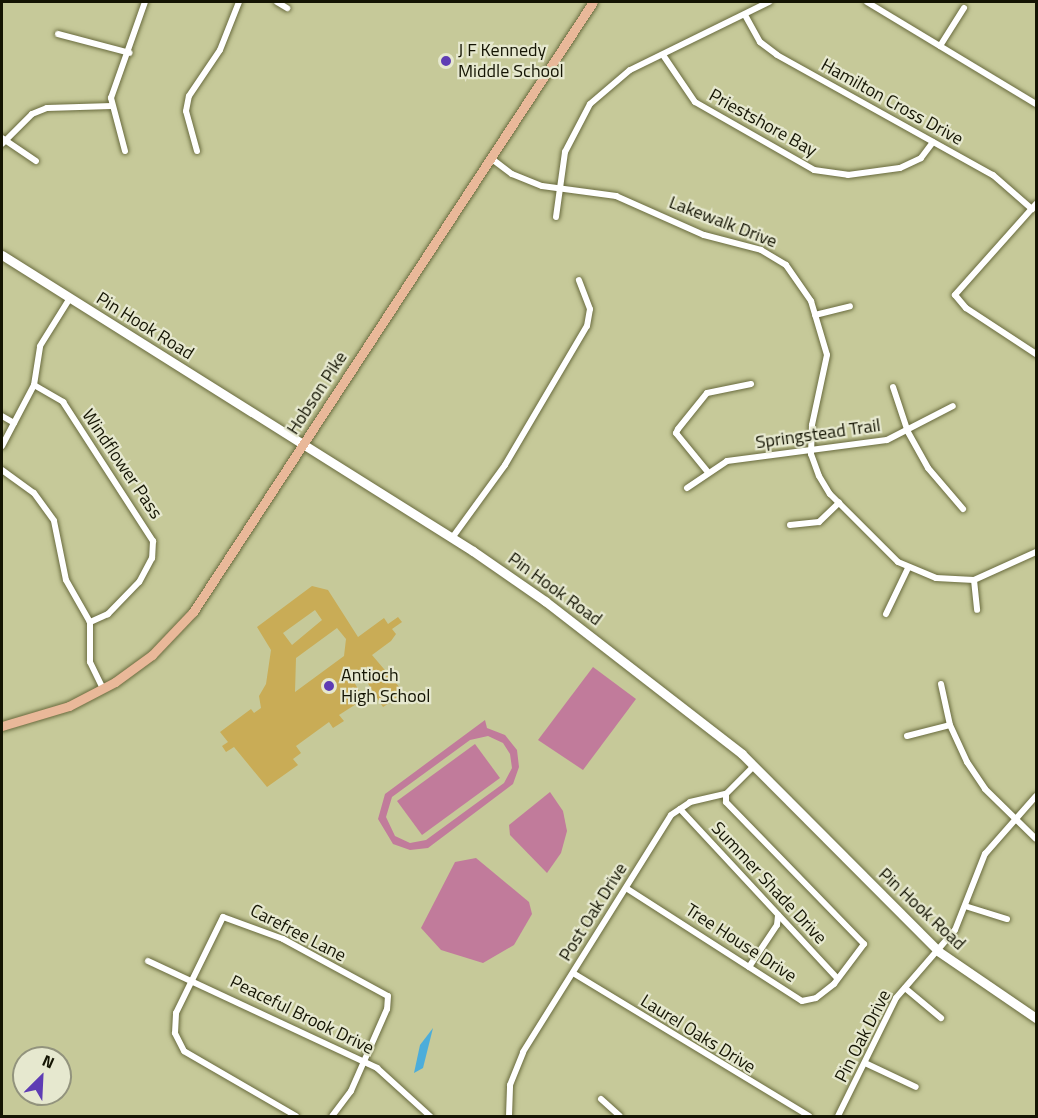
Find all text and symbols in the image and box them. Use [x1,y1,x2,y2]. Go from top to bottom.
place label: J F Kennedy Middle School [458,40,564,82]
marker: J F Kennedy Middle School [439,54,453,68]
street label: Hamilton Cross Drive [817,54,967,150]
street label: Priestshore Bay [705,84,821,162]
street label: Lakewalk Drive [666,192,780,252]
street label: Pin Hook Road [92,287,198,365]
street label: Hobson Pike [282,347,352,439]
street label: Windflower Pass [77,405,167,523]
street label: Springstead Trail [754,415,882,453]
street label: Pin Hook Road [504,548,606,630]
place label: Antioch High School [341,665,430,708]
marker: Antioch High School [322,679,336,693]
street label: Summer Shade Drive [707,817,831,949]
street label: Post Oak Drive [554,859,632,965]
street label: Pin Hook Road [874,863,970,955]
street label: Tree House Drive [681,899,801,987]
street label: Carefree Lane [247,900,349,966]
street label: Peaceful Brook Drive [227,971,377,1059]
street label: Pin Oak Drive [830,986,896,1086]
street label: Laurel Oaks Drive [636,990,760,1078]
north arrow [12,1046,72,1106]
text: N [39,1048,58,1075]

